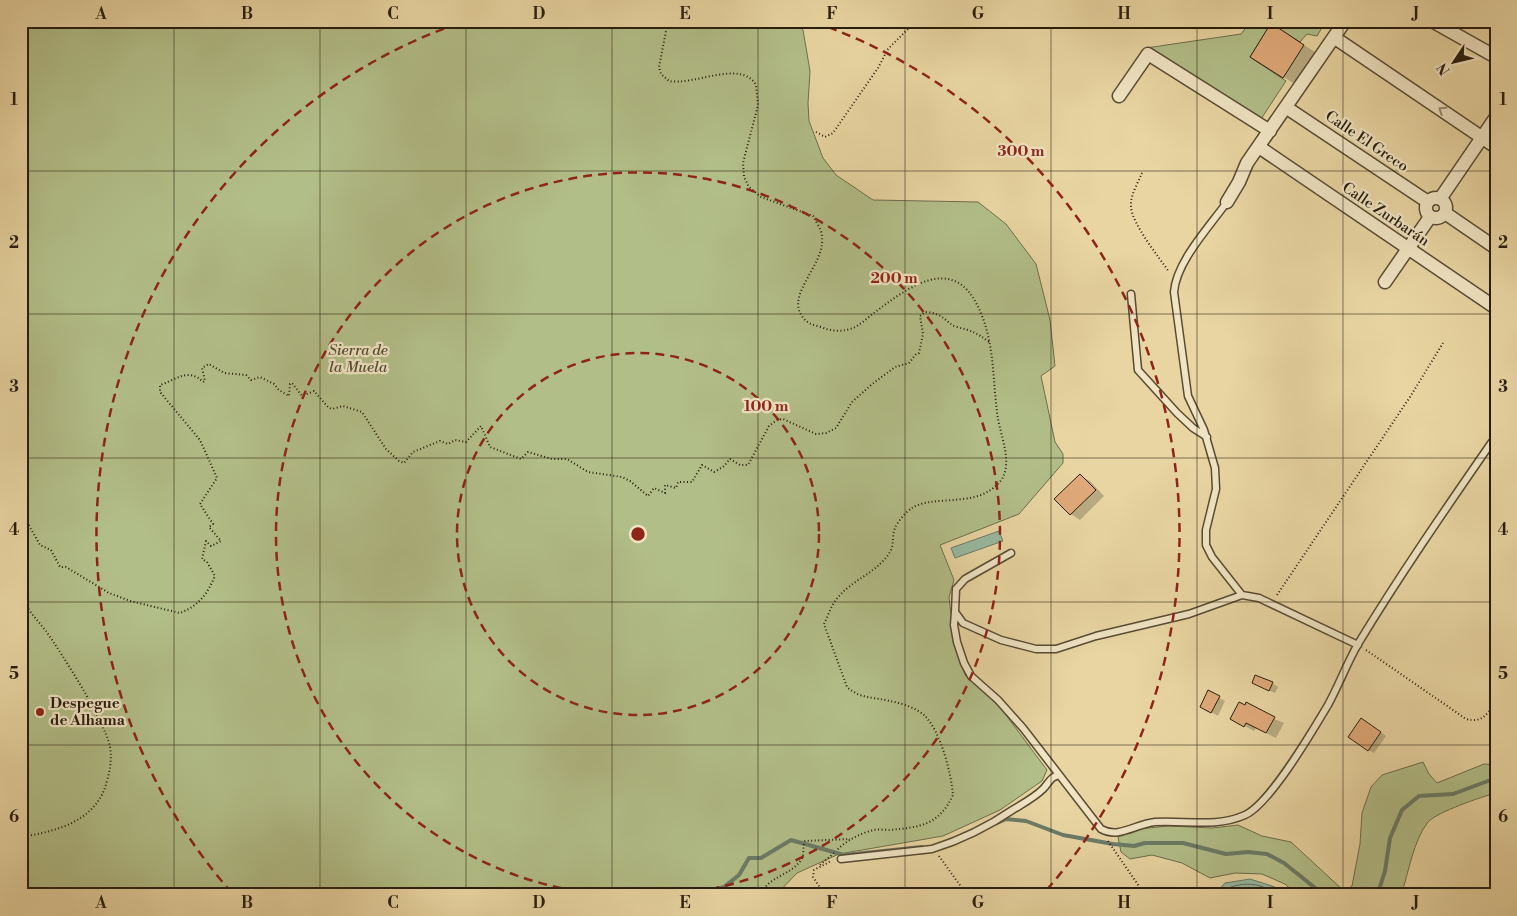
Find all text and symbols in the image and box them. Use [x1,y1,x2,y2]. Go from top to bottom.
text: A [94,4,107,24]
text: B [241,4,253,24]
text: C [387,4,399,24]
text: D [533,4,546,24]
text: E [679,4,691,24]
text: F [826,4,838,24]
text: G [972,4,985,24]
text: H [1117,4,1131,24]
text: I [1267,4,1273,24]
text: J [1411,4,1419,24]
north arrow [1430,38,1480,88]
text: N [1434,59,1455,79]
text: 1 [10,90,18,110]
text: 1 [1499,90,1507,110]
street label: Calle El Greco [1321,107,1412,176]
one-way arrow [1439,107,1448,117]
text: 300 m [998,142,1045,161]
street label: Calle Zurbarán [1338,178,1433,251]
text: 2 [9,233,19,253]
text: 2 [1498,233,1508,253]
text: 200 m [870,269,918,288]
park label: Sierra de la Muela [328,341,388,377]
text: 3 [9,377,19,397]
text: 3 [1498,377,1508,397]
text: 100 m [744,397,789,416]
text: 4 [9,520,20,540]
text: 4 [1498,520,1509,540]
centre of rings [629,525,647,543]
text: 5 [9,664,19,684]
text: 5 [1498,664,1508,684]
place label: Despegue de Alhama [50,694,126,730]
marker: Despegue de Alhama [34,706,46,718]
text: 6 [9,807,19,827]
text: 6 [1498,807,1508,827]
text: A [94,893,107,913]
text: B [241,893,253,913]
text: C [387,893,399,913]
text: D [533,893,546,913]
text: E [679,893,691,913]
text: F [826,893,838,913]
text: G [972,893,985,913]
text: H [1117,893,1131,913]
text: I [1267,893,1273,913]
text: J [1411,893,1419,913]

